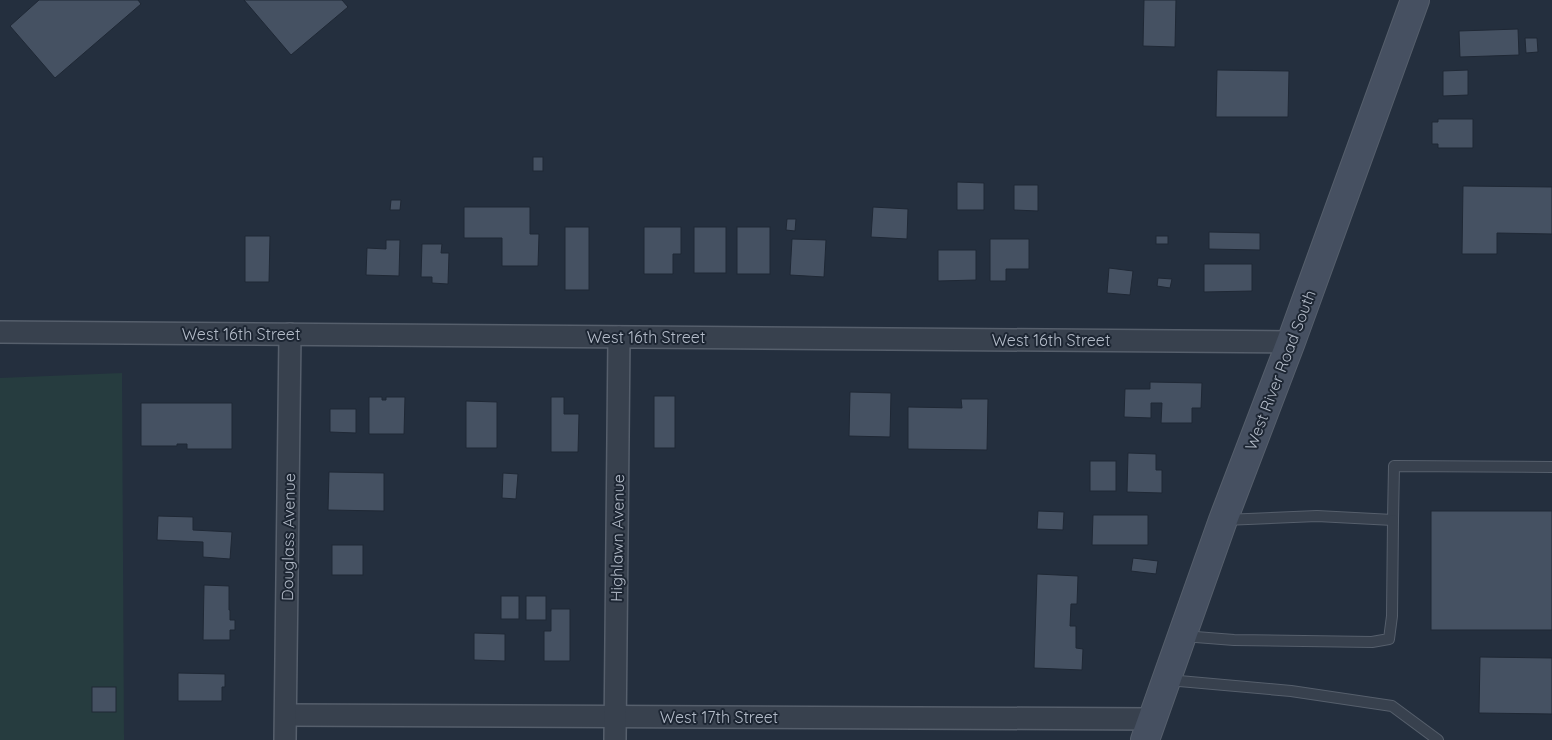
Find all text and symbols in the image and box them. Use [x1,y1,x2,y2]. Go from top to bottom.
street label: West River Road South [1240,287,1320,453]
street label: West 16th Street [182,324,300,344]
street label: West 16th Street [587,327,705,347]
street label: West 16th Street [992,330,1110,350]
street label: Douglass Avenue [277,473,299,601]
street label: Highlawn Avenue [606,474,628,602]
street label: West 17th Street [660,707,778,727]

